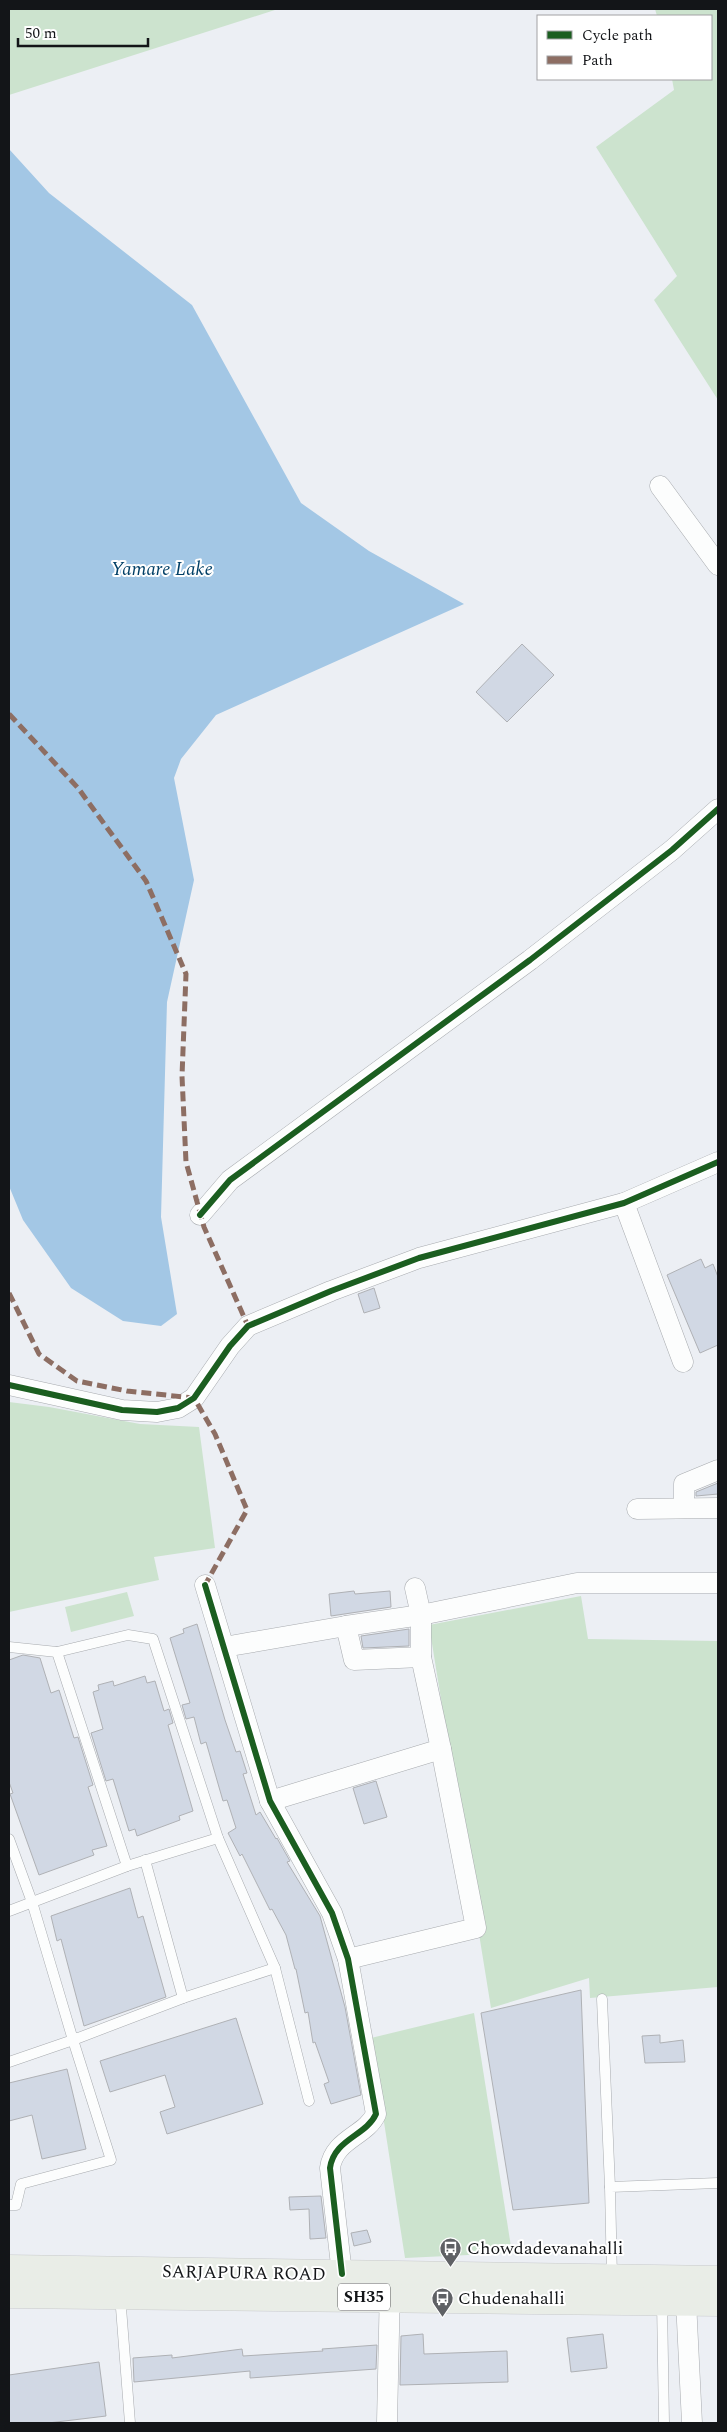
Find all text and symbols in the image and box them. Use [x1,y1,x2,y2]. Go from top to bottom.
scale bar [18,15,148,47]
legend [537,15,712,80]
text: 50 m [25,22,57,45]
text: Cycle path [582,24,653,47]
text: Path [582,49,613,72]
water label: Yamare Lake [111,555,213,584]
place label: Chowdadevanahalli [467,2235,623,2262]
bus stop icon: Chowdadevanahalli [439,2236,463,2267]
street label: SARJAPURA ROAD [162,2258,326,2288]
road number: SH35 [338,2284,390,2310]
place label: Chudenahalli [458,2285,565,2312]
bus stop icon: Chudenahalli [430,2286,454,2317]

